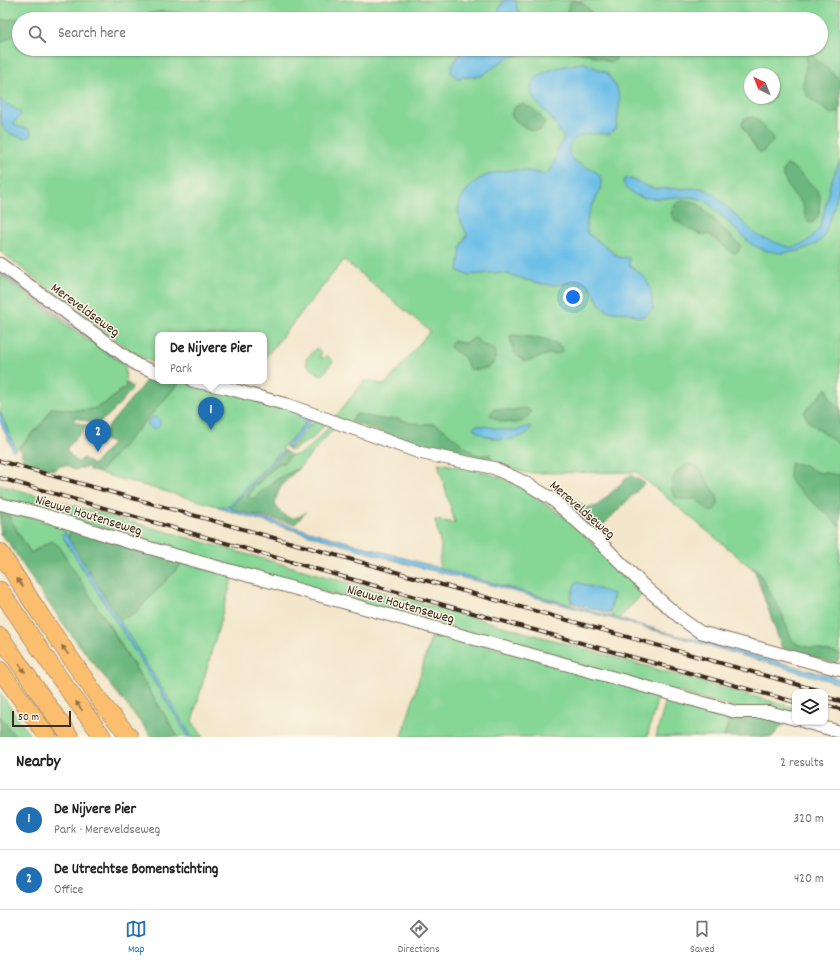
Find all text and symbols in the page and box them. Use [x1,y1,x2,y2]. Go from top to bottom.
search box [12,12,828,56]
icon: search [26,23,48,45]
text: Search here [58,23,126,45]
north arrow [744,68,780,104]
street label: Mereveldseweg [46,279,123,343]
your location [563,287,583,307]
popup [155,332,267,384]
text: De Nijvere Pier [170,338,252,360]
text: Park [170,360,192,379]
pin: 1 [198,397,224,430]
pin: 2 [85,419,111,452]
street label: Mereveldseweg [545,476,619,545]
street label: Nieuwe Houtenseweg [33,490,144,542]
one-way arrow [16,578,24,588]
street label: Nieuwe Houtenseweg [345,580,456,630]
one-way arrow [61,645,69,656]
one-way arrow [18,663,26,674]
map controls [792,689,828,725]
button: layers [792,689,828,725]
one-way arrow [75,700,84,711]
scale bar [12,709,71,728]
text: 50 m [18,710,39,726]
text: Nearby [16,751,60,775]
text: 2 results [780,754,824,773]
text: De Nijvere Pier [54,799,136,821]
text: 1 [28,810,30,829]
text: 320 m [794,810,824,829]
text: Park · Mereveldseweg [54,821,160,840]
text: De Utrechtse Bomenstichting [54,859,218,881]
text: 2 [26,870,32,889]
text: 420 m [794,870,824,889]
text: Office [54,881,83,900]
tab: Map [125,918,147,958]
tab: Directions [398,918,440,958]
tab: Saved [690,918,715,958]

